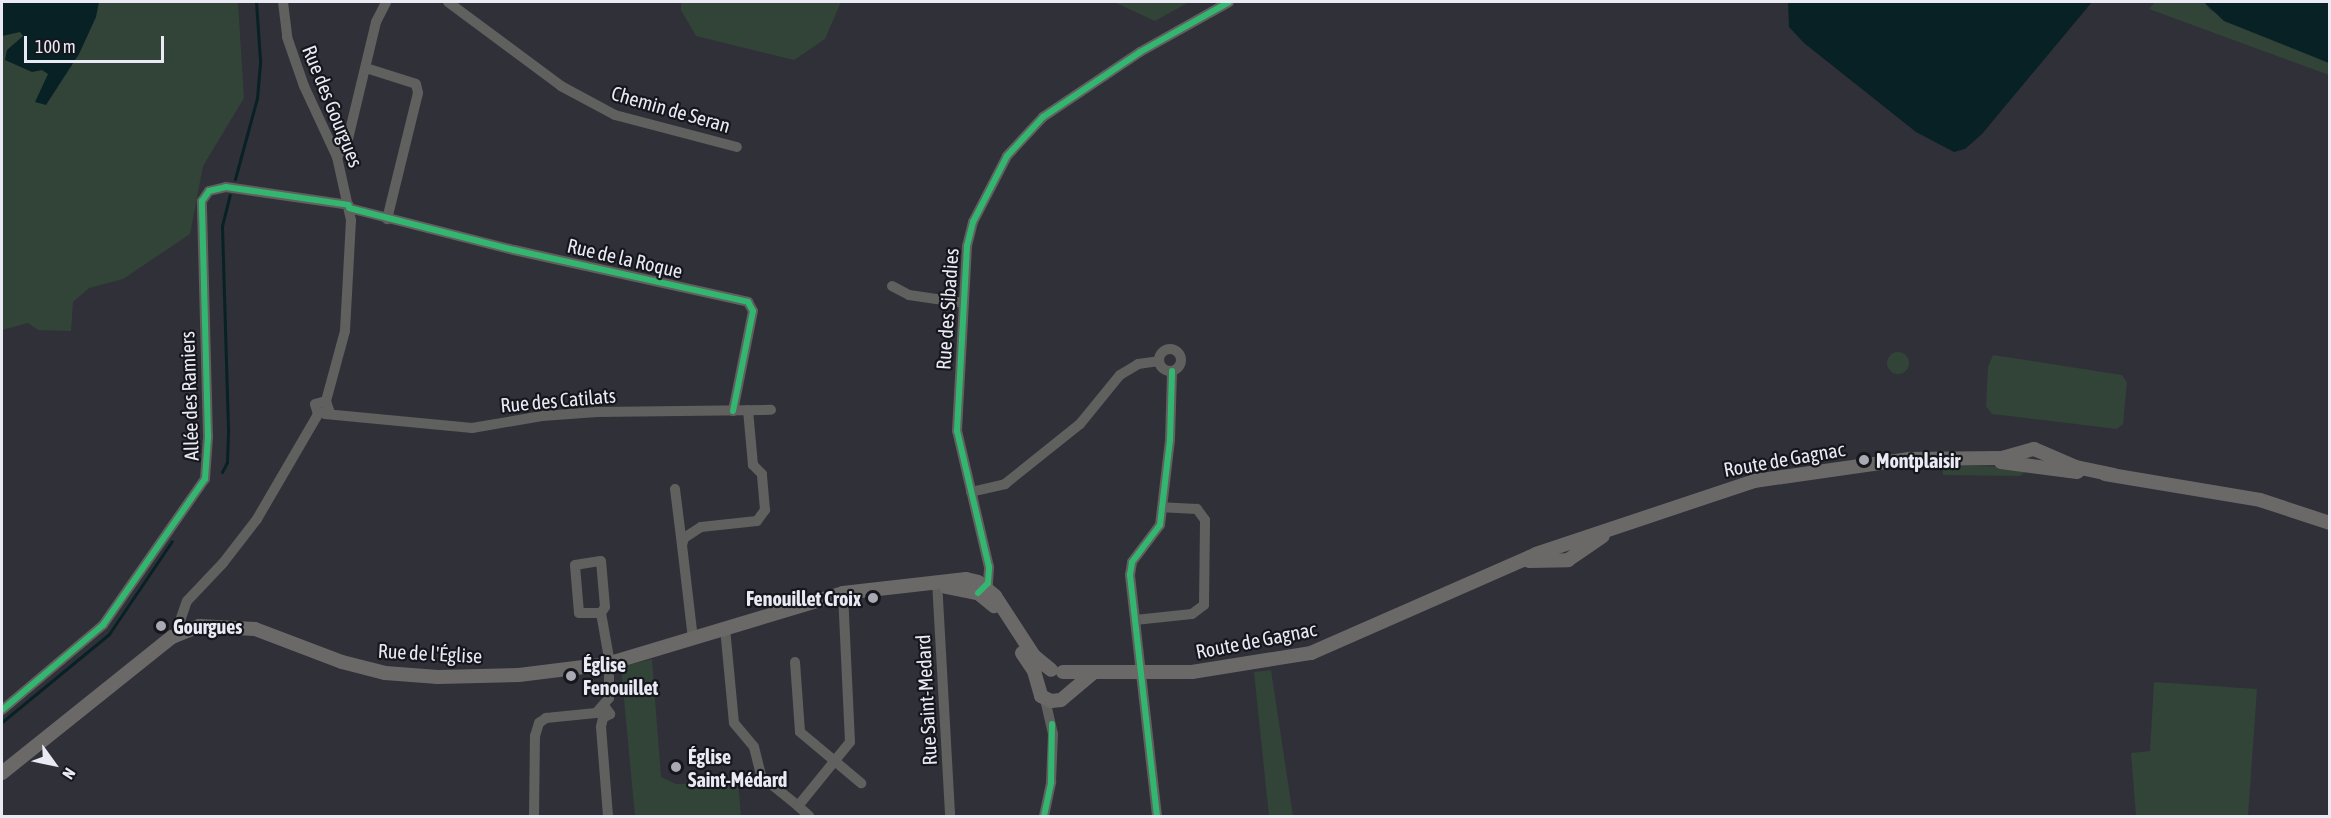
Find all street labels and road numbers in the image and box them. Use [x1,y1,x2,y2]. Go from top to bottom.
street label: Rue des Gourgues [298,42,368,170]
street label: Chemin de Seran [609,81,733,137]
street label: Rue de la Roque [565,233,685,283]
street label: Rue des Sibadies [931,247,963,371]
street label: Allée des Ramiers [175,331,203,461]
street label: Rue des Catilats [499,383,617,417]
street label: Route de Gagnac [1722,437,1846,481]
street label: Route de Gagnac [1194,617,1318,663]
street label: Rue Saint-Medard [911,634,941,766]
street label: Rue de l'Église [377,638,483,668]

